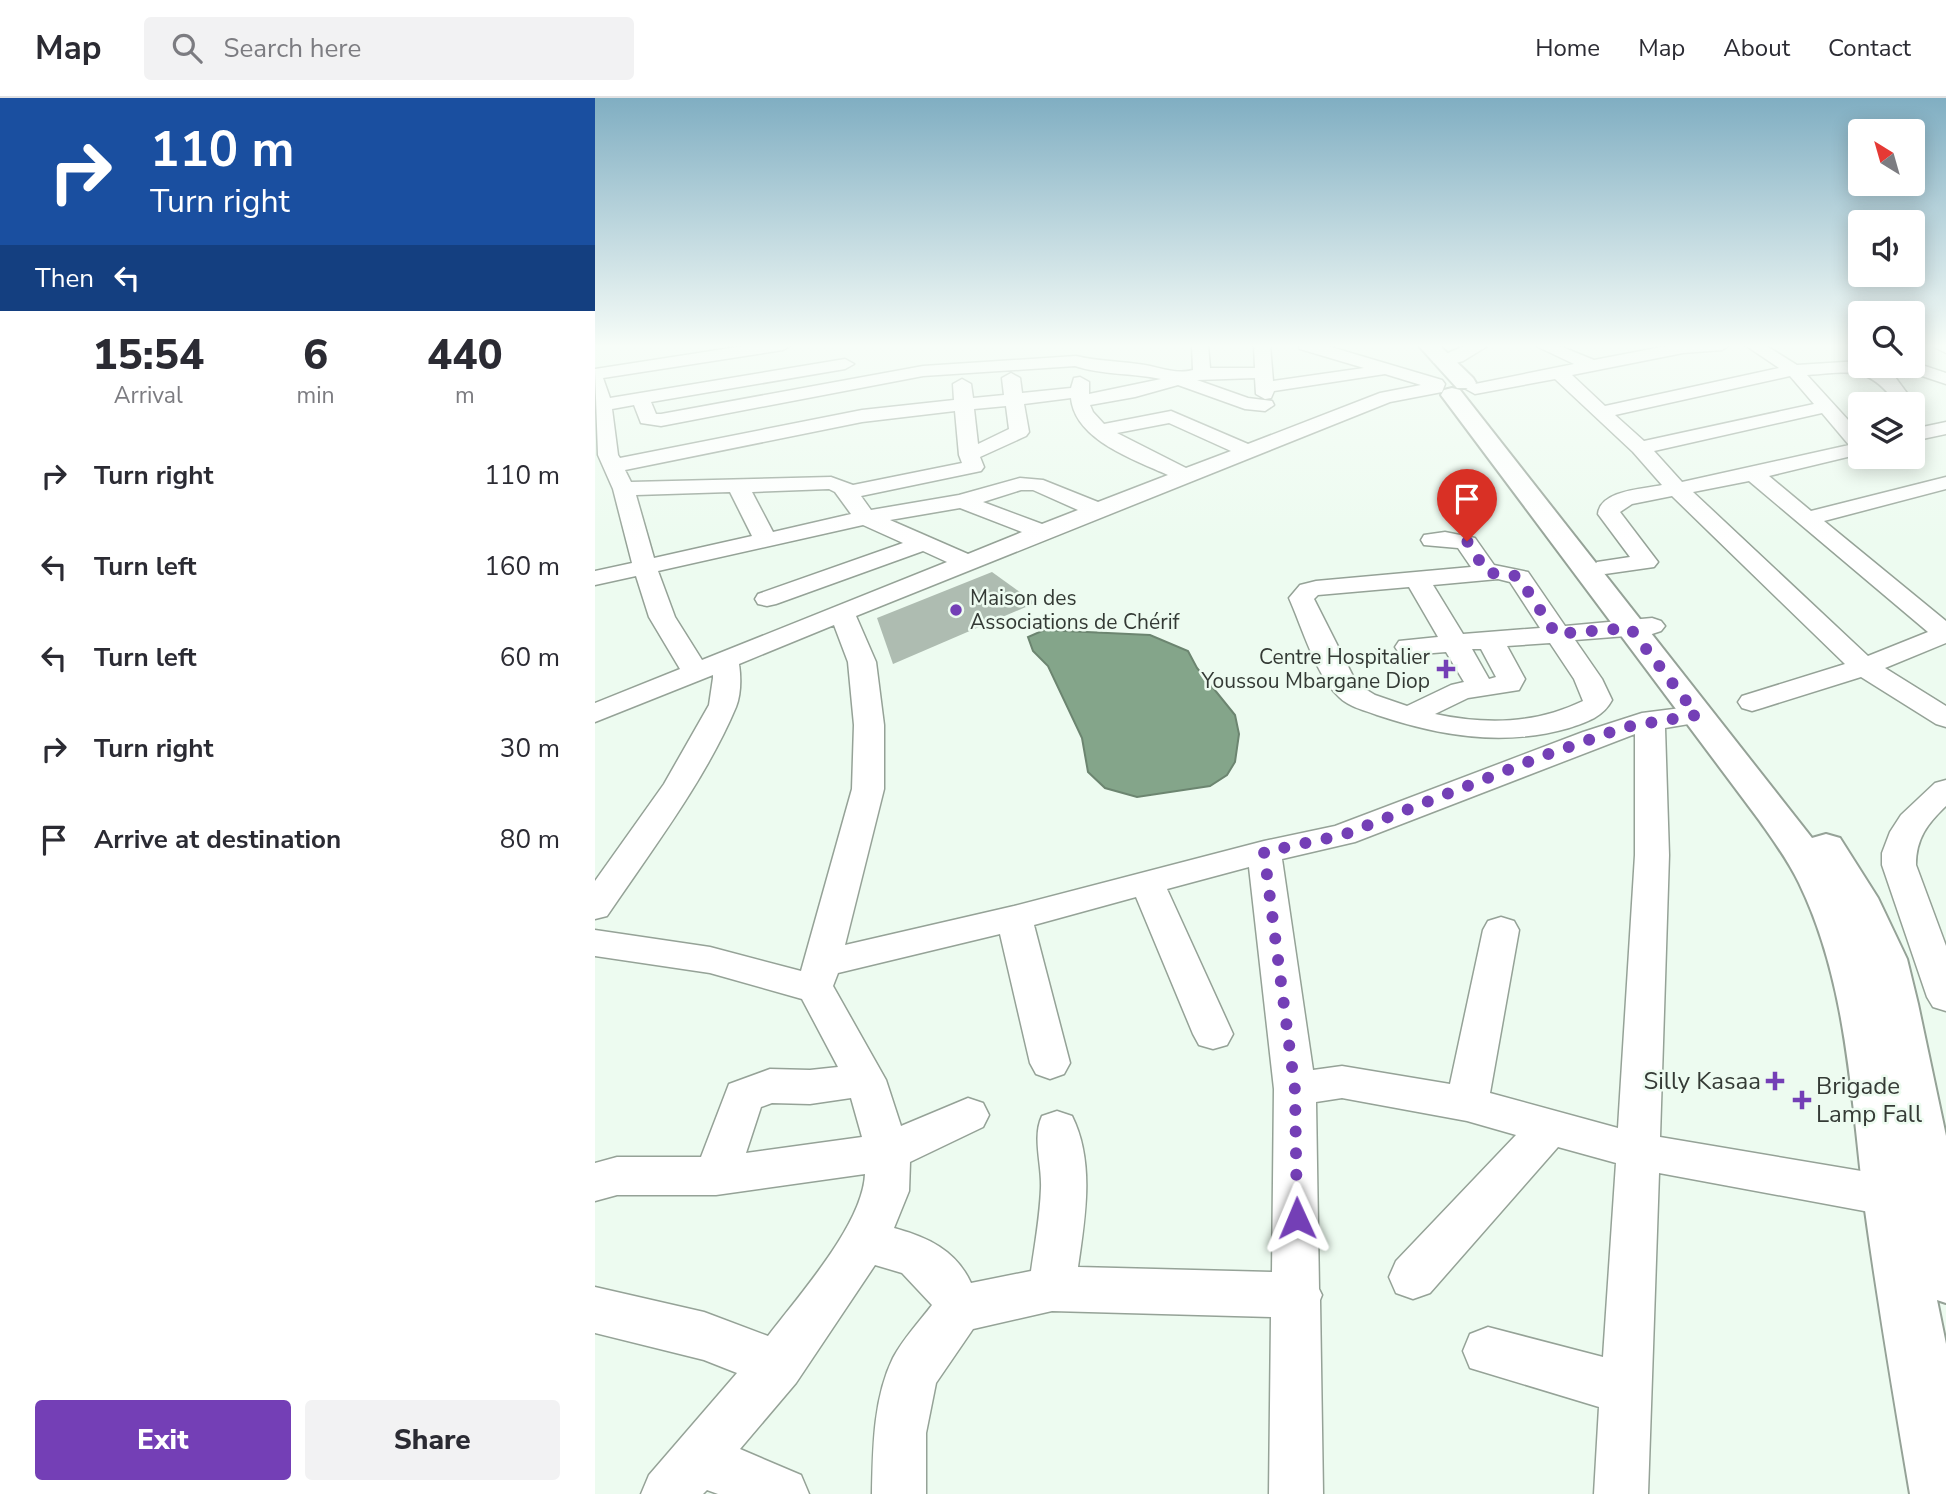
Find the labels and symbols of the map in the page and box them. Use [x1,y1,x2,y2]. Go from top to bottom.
north arrow [1848,119,1925,196]
pin [1437,469,1497,541]
place label: Maison des Associations de Chérif [970,584,1181,636]
marker: Maison des Associations de Chérif [948,602,964,618]
place label: Centre Hospitalier Youssou Mbargane Diop [1201,643,1430,695]
marker: Centre Hospitalier Youssou Mbargane Diop [1436,659,1456,679]
place label: Silly Kasaa [1644,1065,1761,1097]
place label: Brigade Lamp Fall [1816,1070,1922,1130]
marker: Silly Kasaa [1767,1073,1783,1089]
marker: Brigade Lamp Fall [1794,1092,1810,1108]
position arrow [1260,1181,1334,1255]

